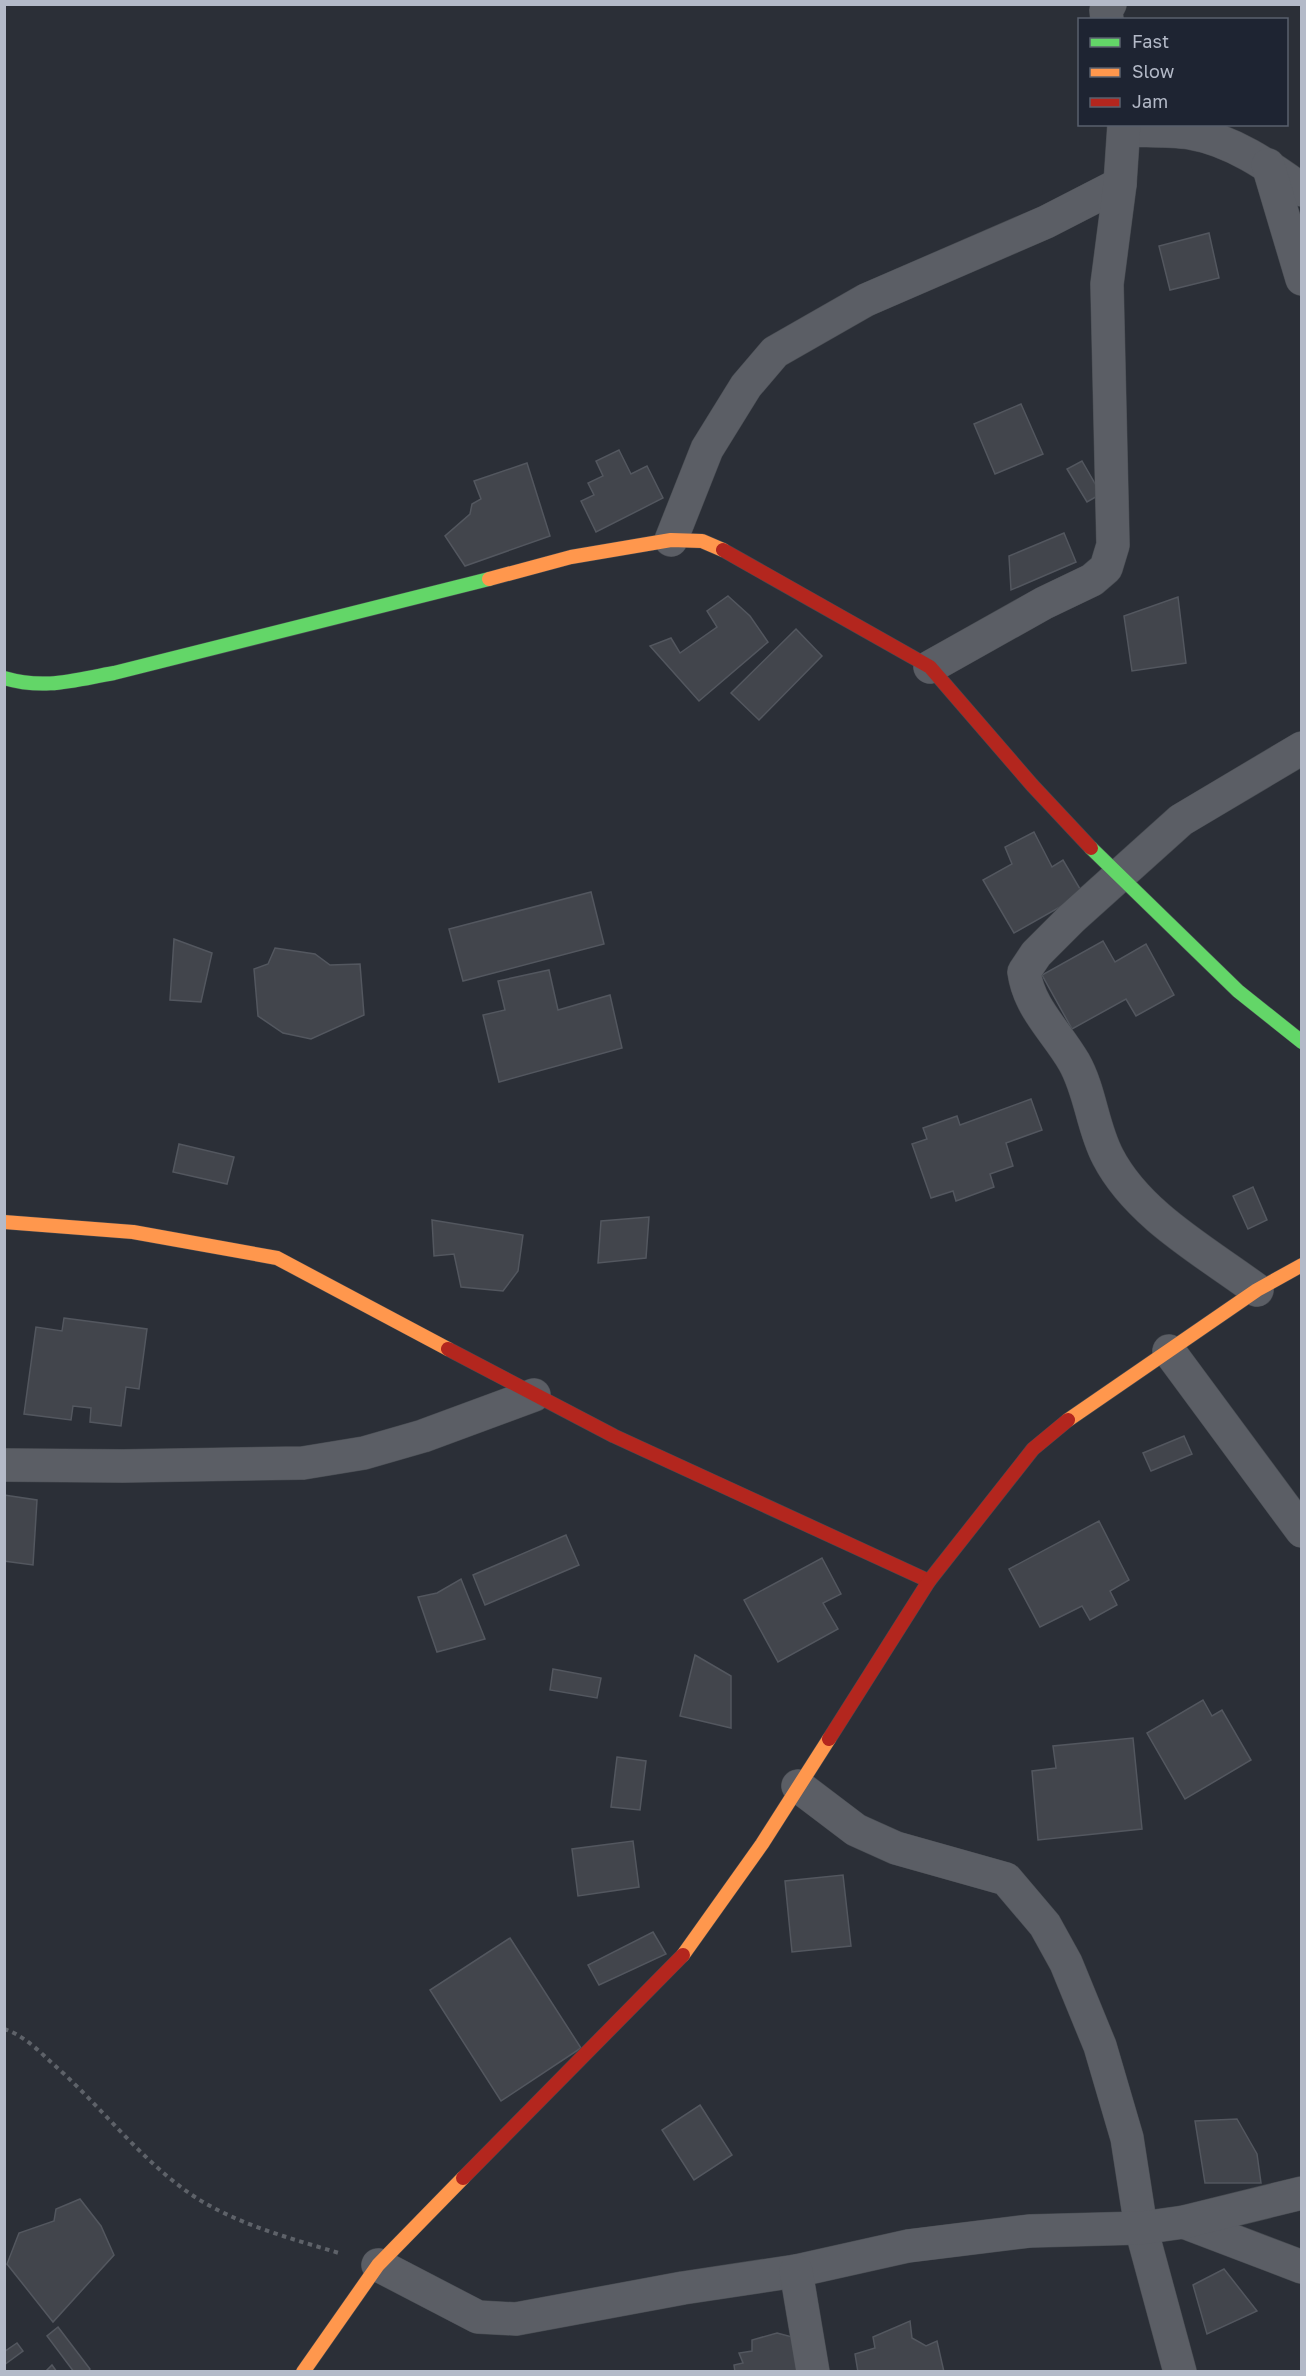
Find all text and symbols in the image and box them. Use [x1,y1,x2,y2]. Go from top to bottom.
legend [1078,18,1288,126]
text: Fast [1132,30,1169,52]
text: Slow [1132,60,1175,82]
text: Jam [1132,90,1168,112]

